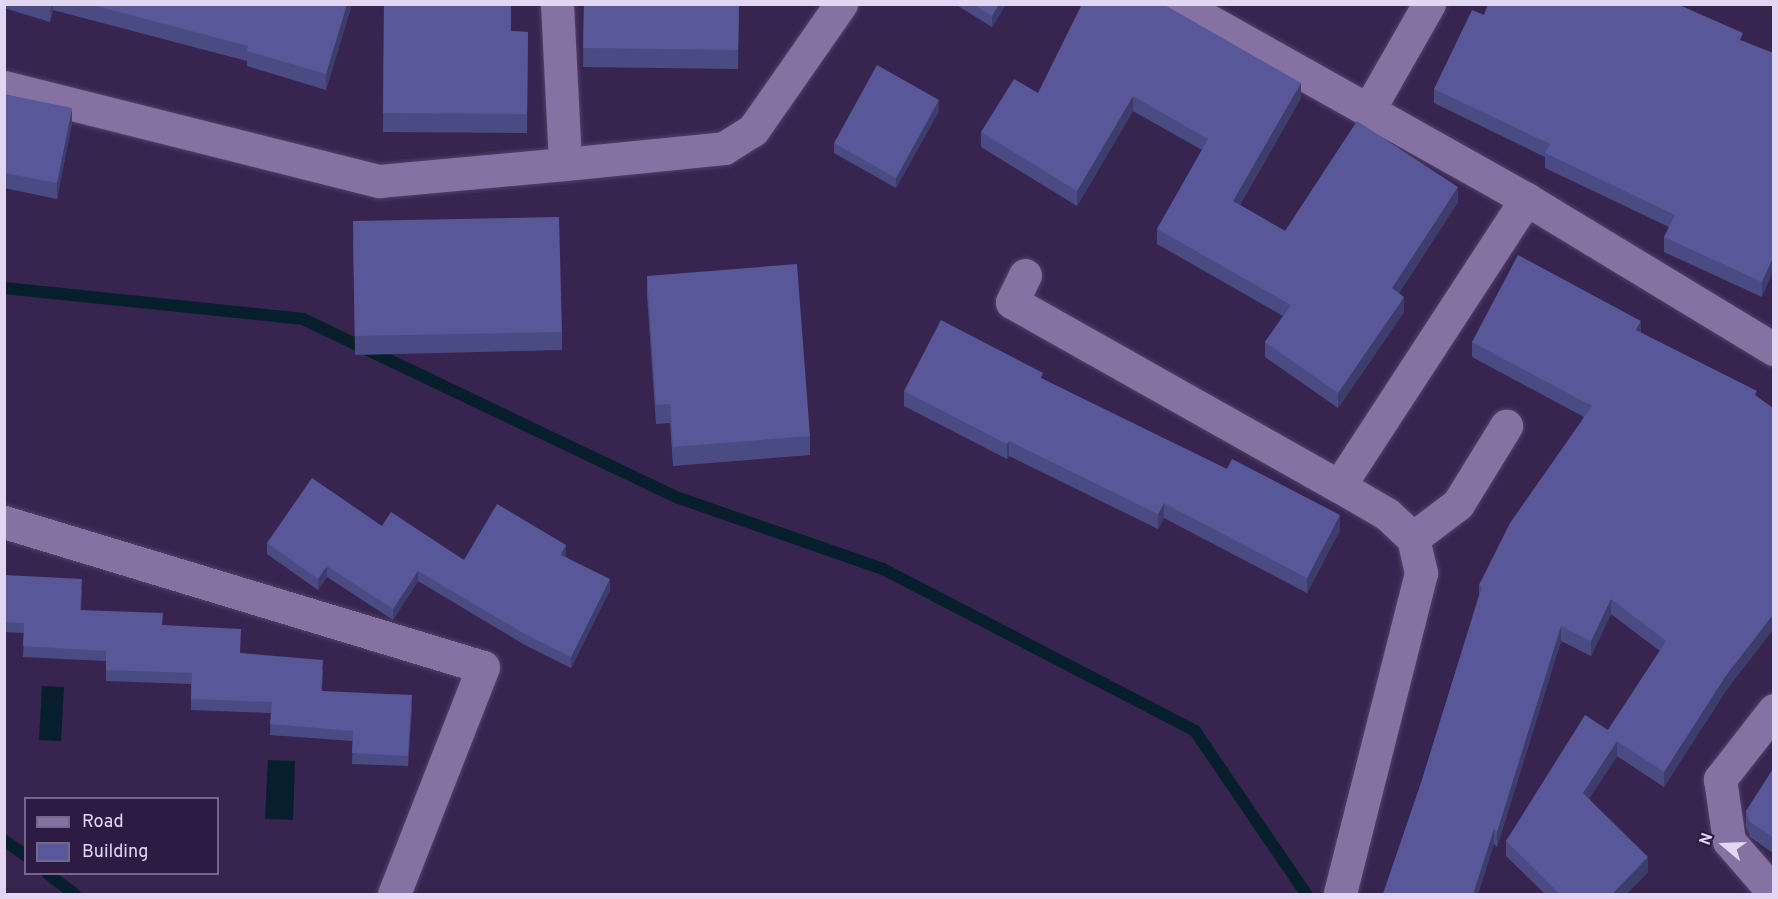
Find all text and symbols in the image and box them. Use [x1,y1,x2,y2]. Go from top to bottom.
legend [24,797,219,875]
text: Road [82,811,124,834]
north arrow [1694,815,1754,875]
text: N [1696,830,1718,848]
text: Building [82,841,148,864]

